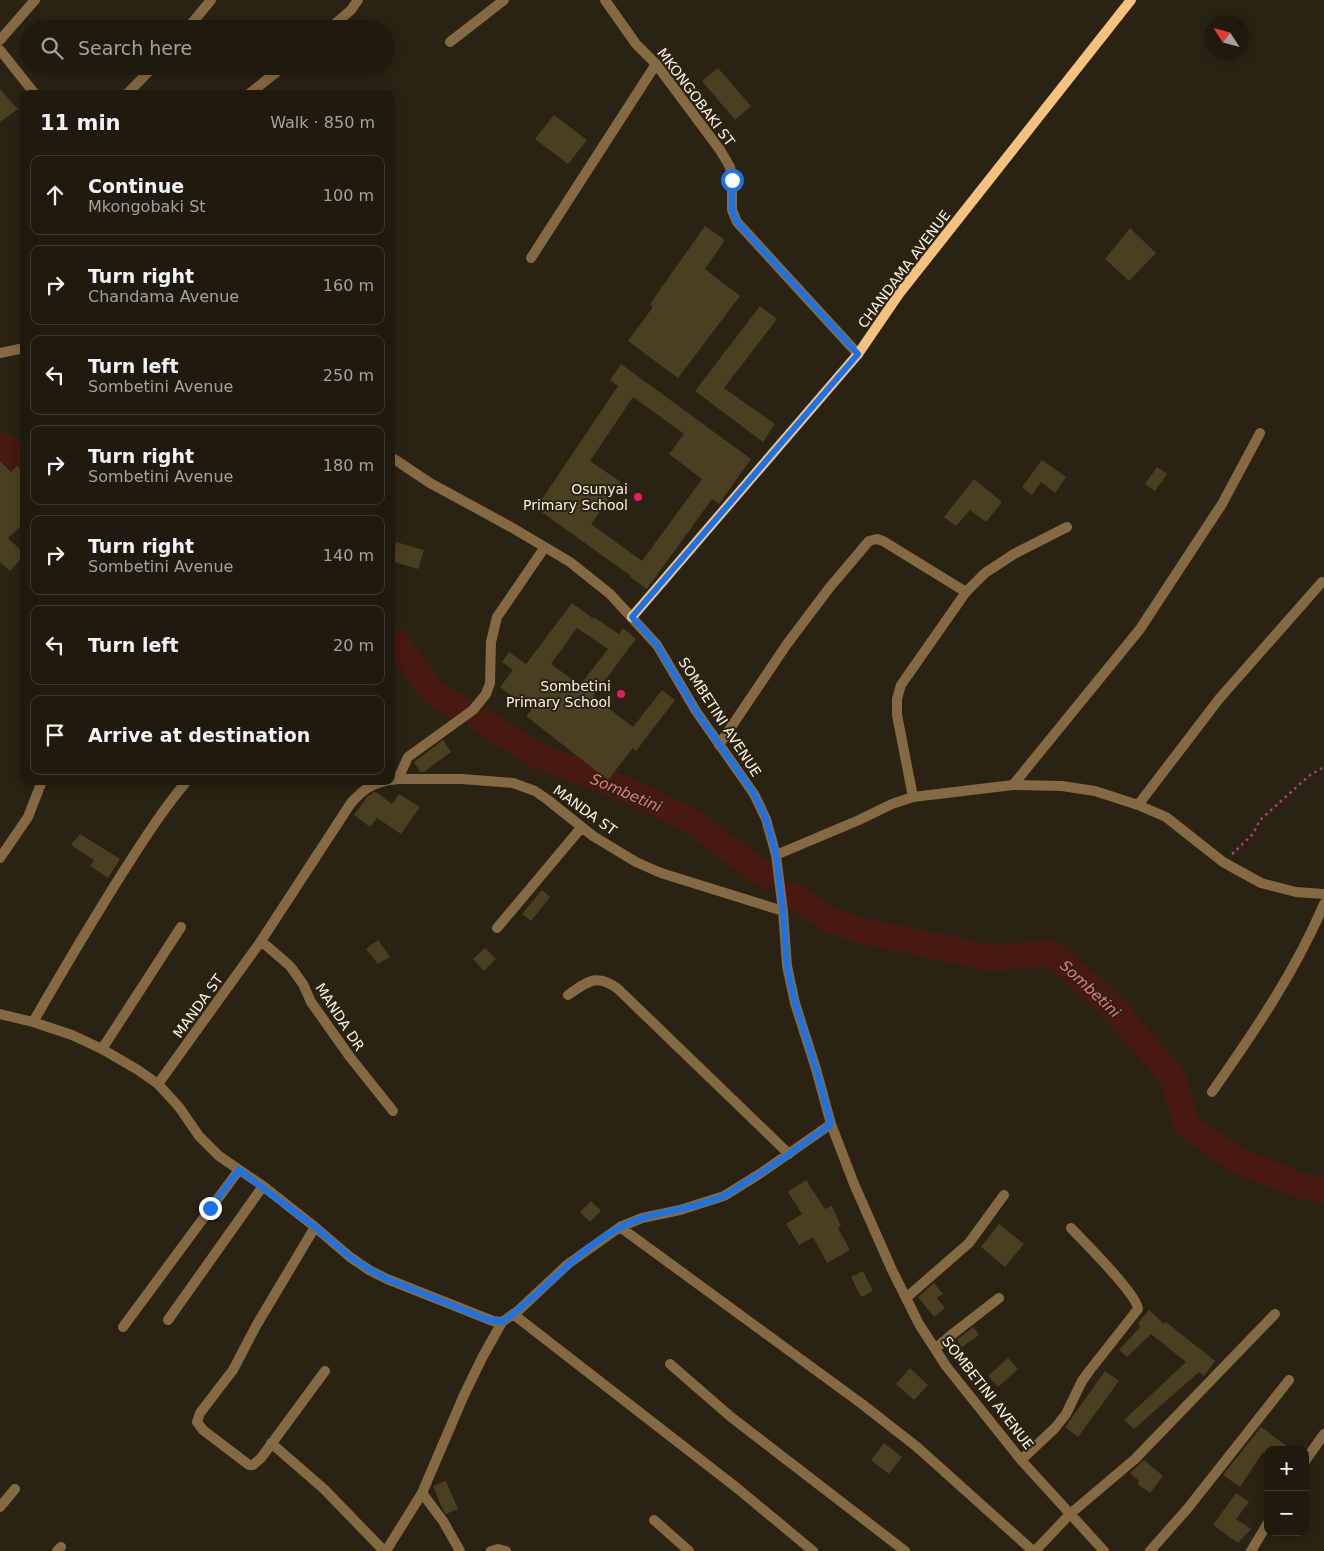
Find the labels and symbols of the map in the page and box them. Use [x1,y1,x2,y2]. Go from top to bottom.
north arrow [1204,15,1249,60]
street label: MKONGOBAKI ST [654,45,738,149]
route start [721,169,744,192]
street label: CHANDAMA AVENUE [855,207,953,331]
place label: Osunyai Primary School [523,481,628,513]
marker: Osunyai Primary School [632,491,644,503]
street label: SOMBETINI AVENUE [675,654,765,780]
place label: Sombetini Primary School [506,678,611,710]
marker: Sombetini Primary School [615,688,627,700]
water label: Sombetini [588,770,665,816]
street label: MANDA ST [550,782,620,839]
water label: Sombetini [1056,957,1124,1022]
street label: MANDA ST [170,971,227,1041]
street label: MANDA DR [312,980,368,1054]
route end [199,1197,222,1220]
street label: SOMBETINI AVENUE [939,1333,1037,1453]

